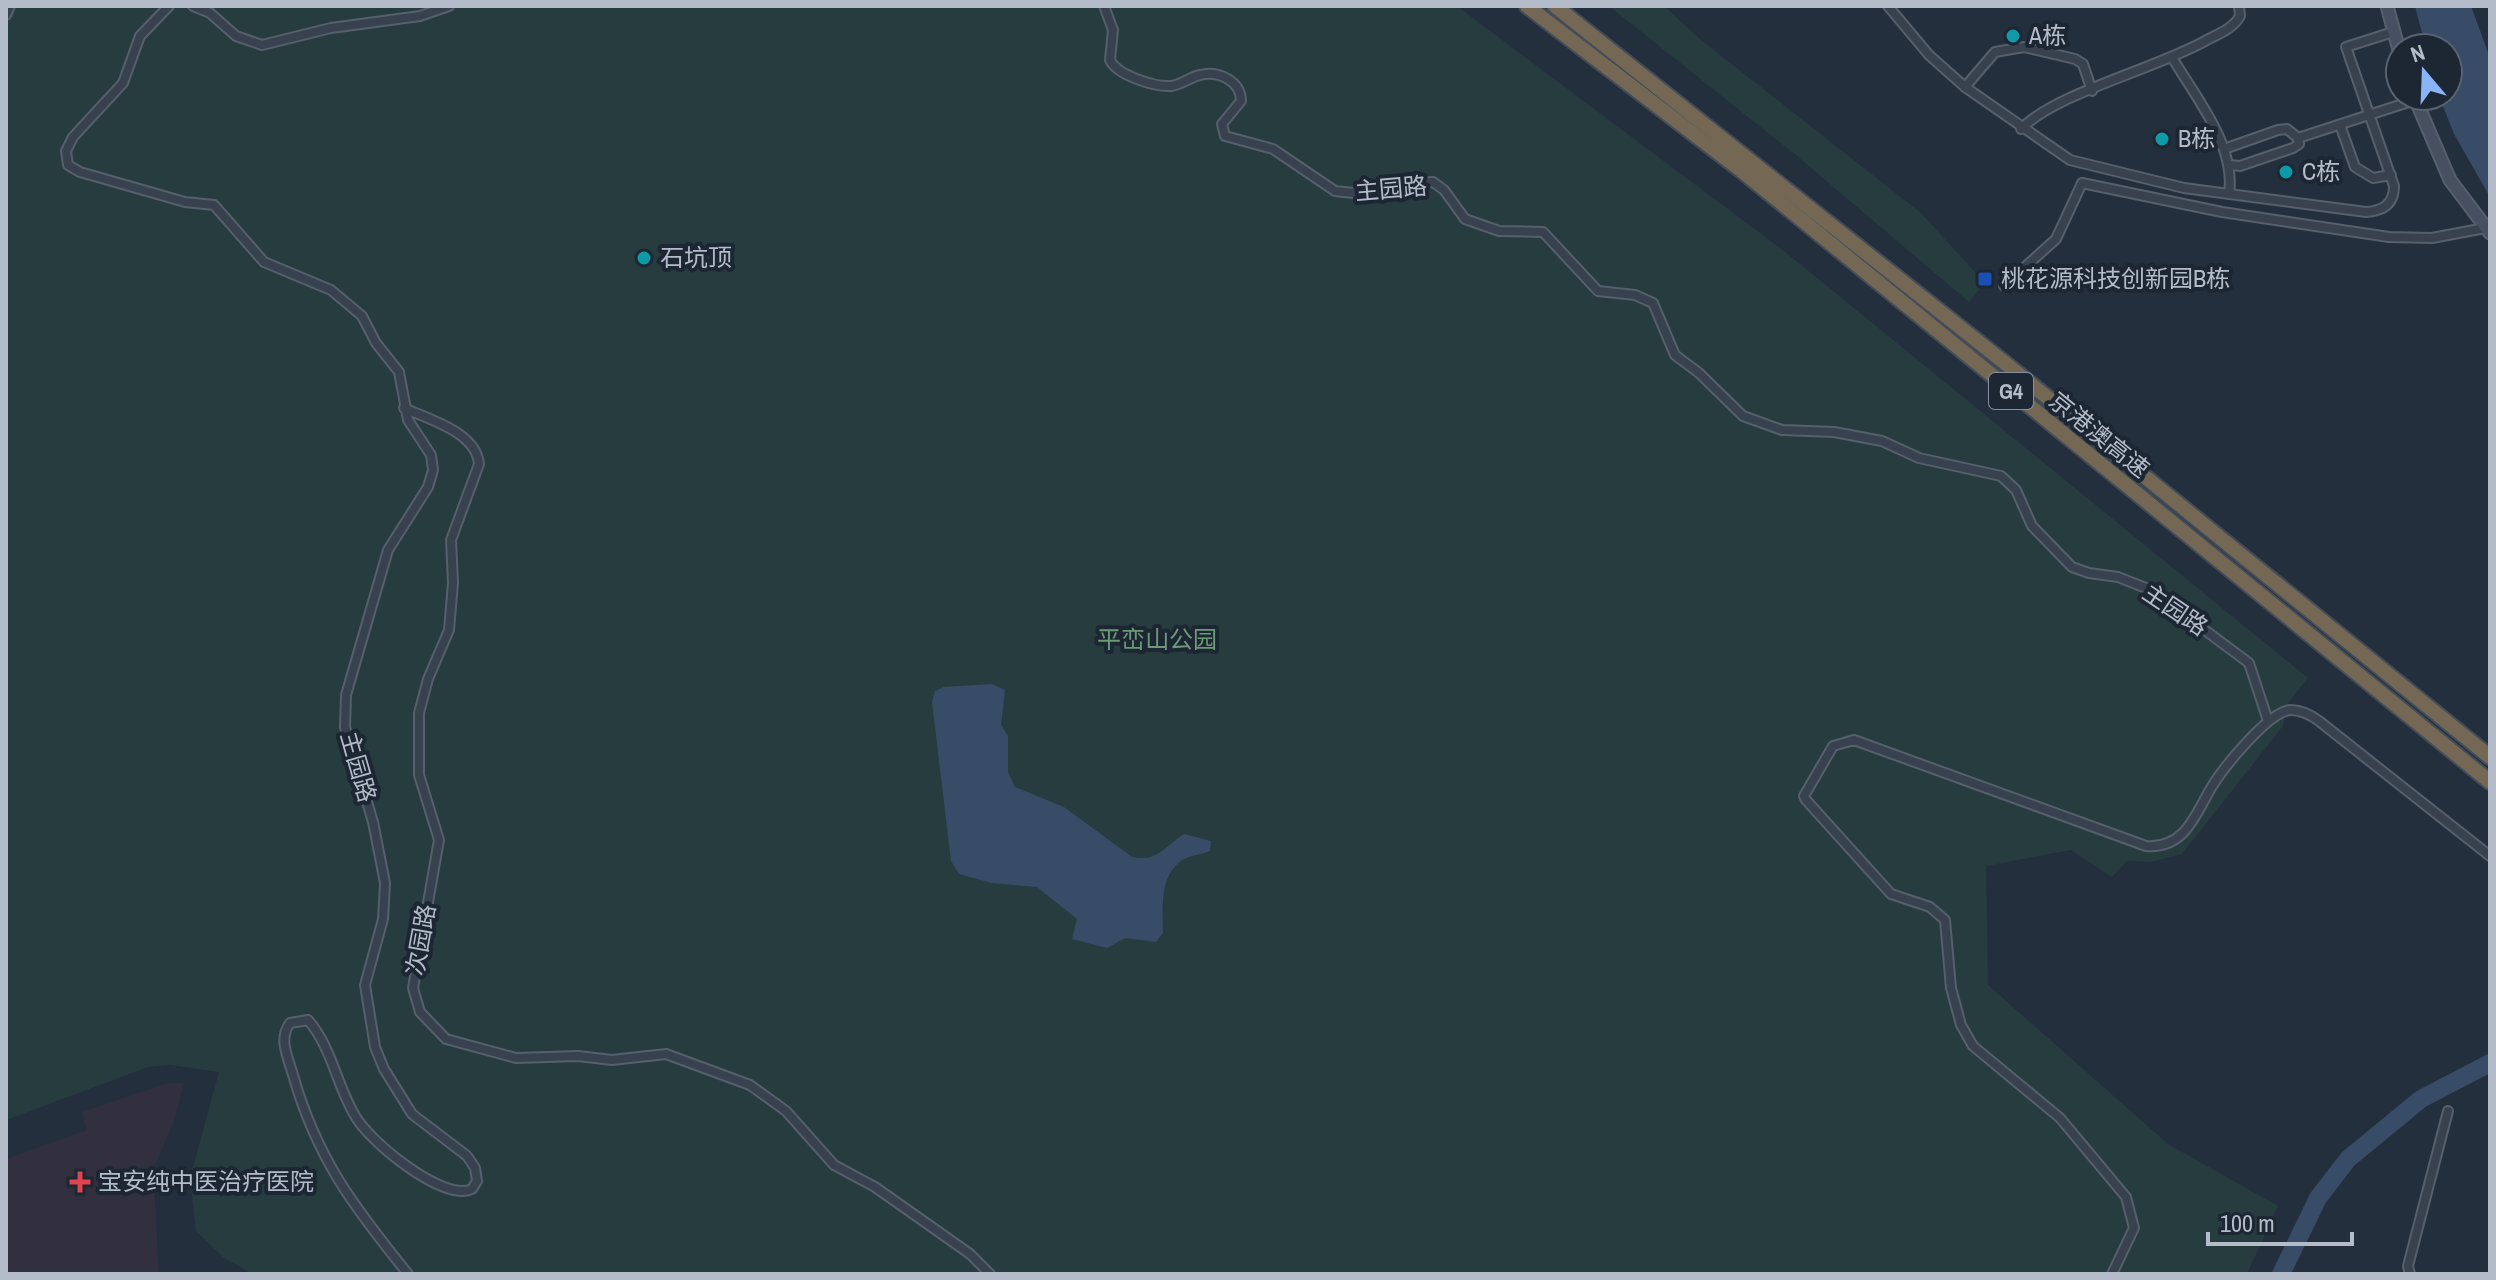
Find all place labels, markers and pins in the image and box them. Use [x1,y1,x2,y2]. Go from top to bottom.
place label: A栋 [2028,19,2066,51]
marker: A栋 [2004,27,2022,45]
place label: B栋 [2178,122,2215,154]
marker: B栋 [2153,130,2171,148]
place label: C栋 [2302,155,2340,187]
marker: C栋 [2277,163,2295,181]
place label: 石坑顶 [660,241,732,273]
marker: 石坑顶 [635,249,653,267]
place label: 桃花源科技创新园B栋 [2001,262,2230,294]
marker: 桃花源科技创新园B栋 [1976,270,1994,288]
place label: 宝安纯中医治疗医院 [98,1165,314,1197]
marker: 宝安纯中医治疗医院 [69,1171,91,1193]

